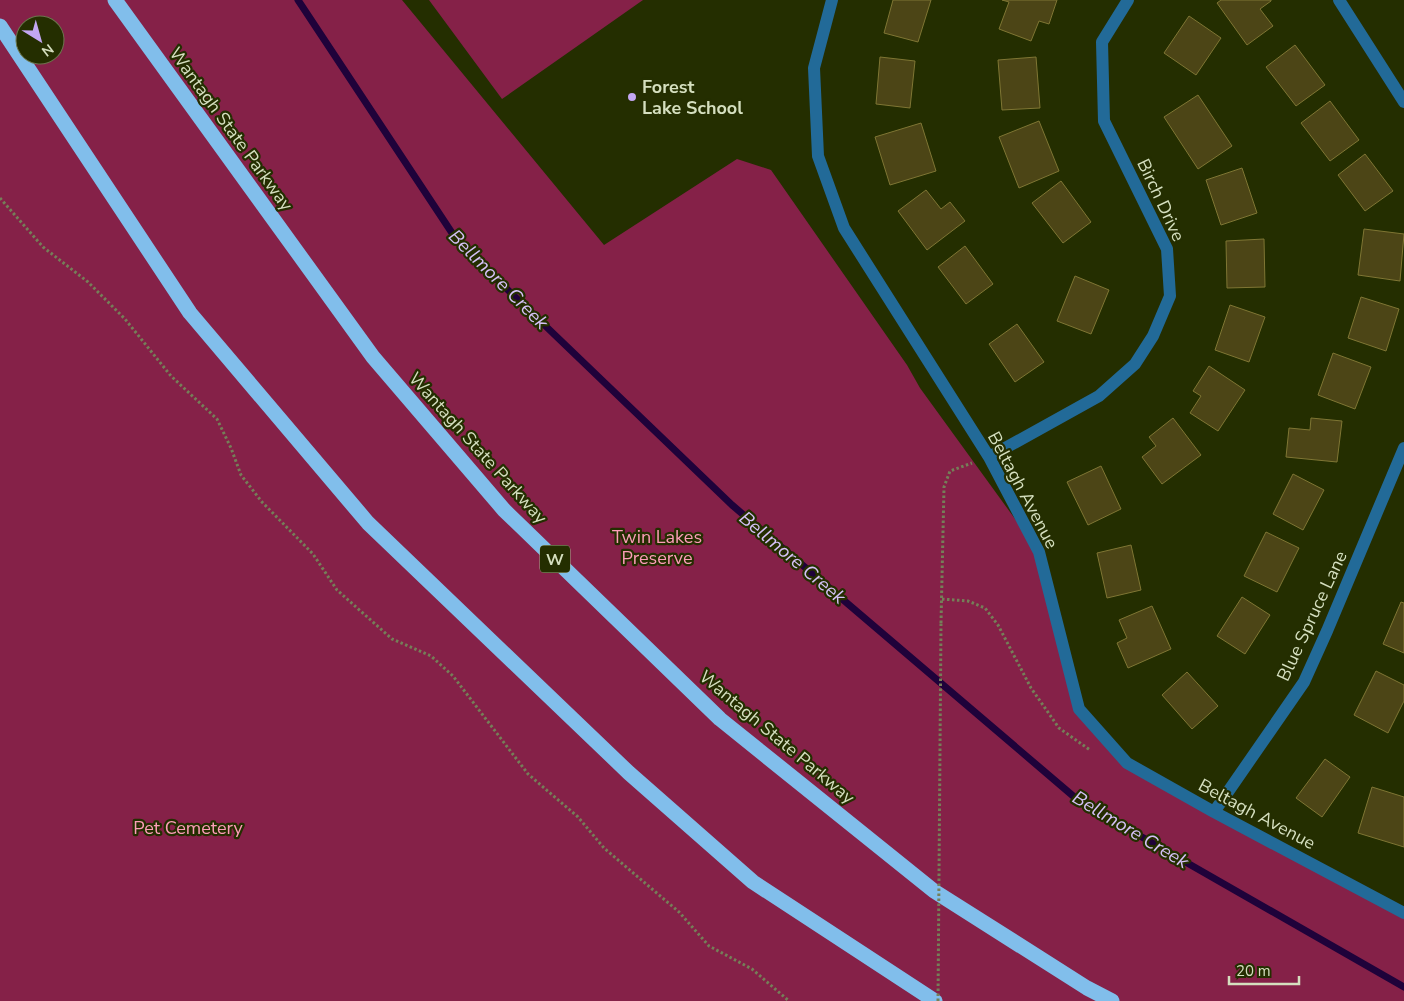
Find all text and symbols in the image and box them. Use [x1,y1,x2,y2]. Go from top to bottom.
north arrow [15,15,65,65]
text: N [38,39,57,61]
street label: Wantagh State Parkway [164,43,299,216]
place label: Forest Lake School [642,75,743,120]
marker: Forest Lake School [626,91,638,103]
street label: Birch Drive [1131,155,1191,245]
water label: Bellmore Creek [442,224,554,336]
street label: Wantagh State Parkway [403,367,553,530]
street label: Beltagh Avenue [982,427,1064,553]
water label: Bellmore Creek [733,505,852,610]
park label: Twin Lakes Preserve [612,525,702,570]
road number: W [540,546,570,572]
street label: Blue Spruce Lane [1271,547,1353,685]
street label: Wantagh State Parkway [694,665,861,810]
street label: Beltagh Avenue [1194,773,1320,855]
water label: Bellmore Creek [1067,785,1194,875]
park label: Pet Cemetery [133,816,244,840]
scale bar [1229,954,1299,986]
text: 20 m [1236,961,1271,981]

